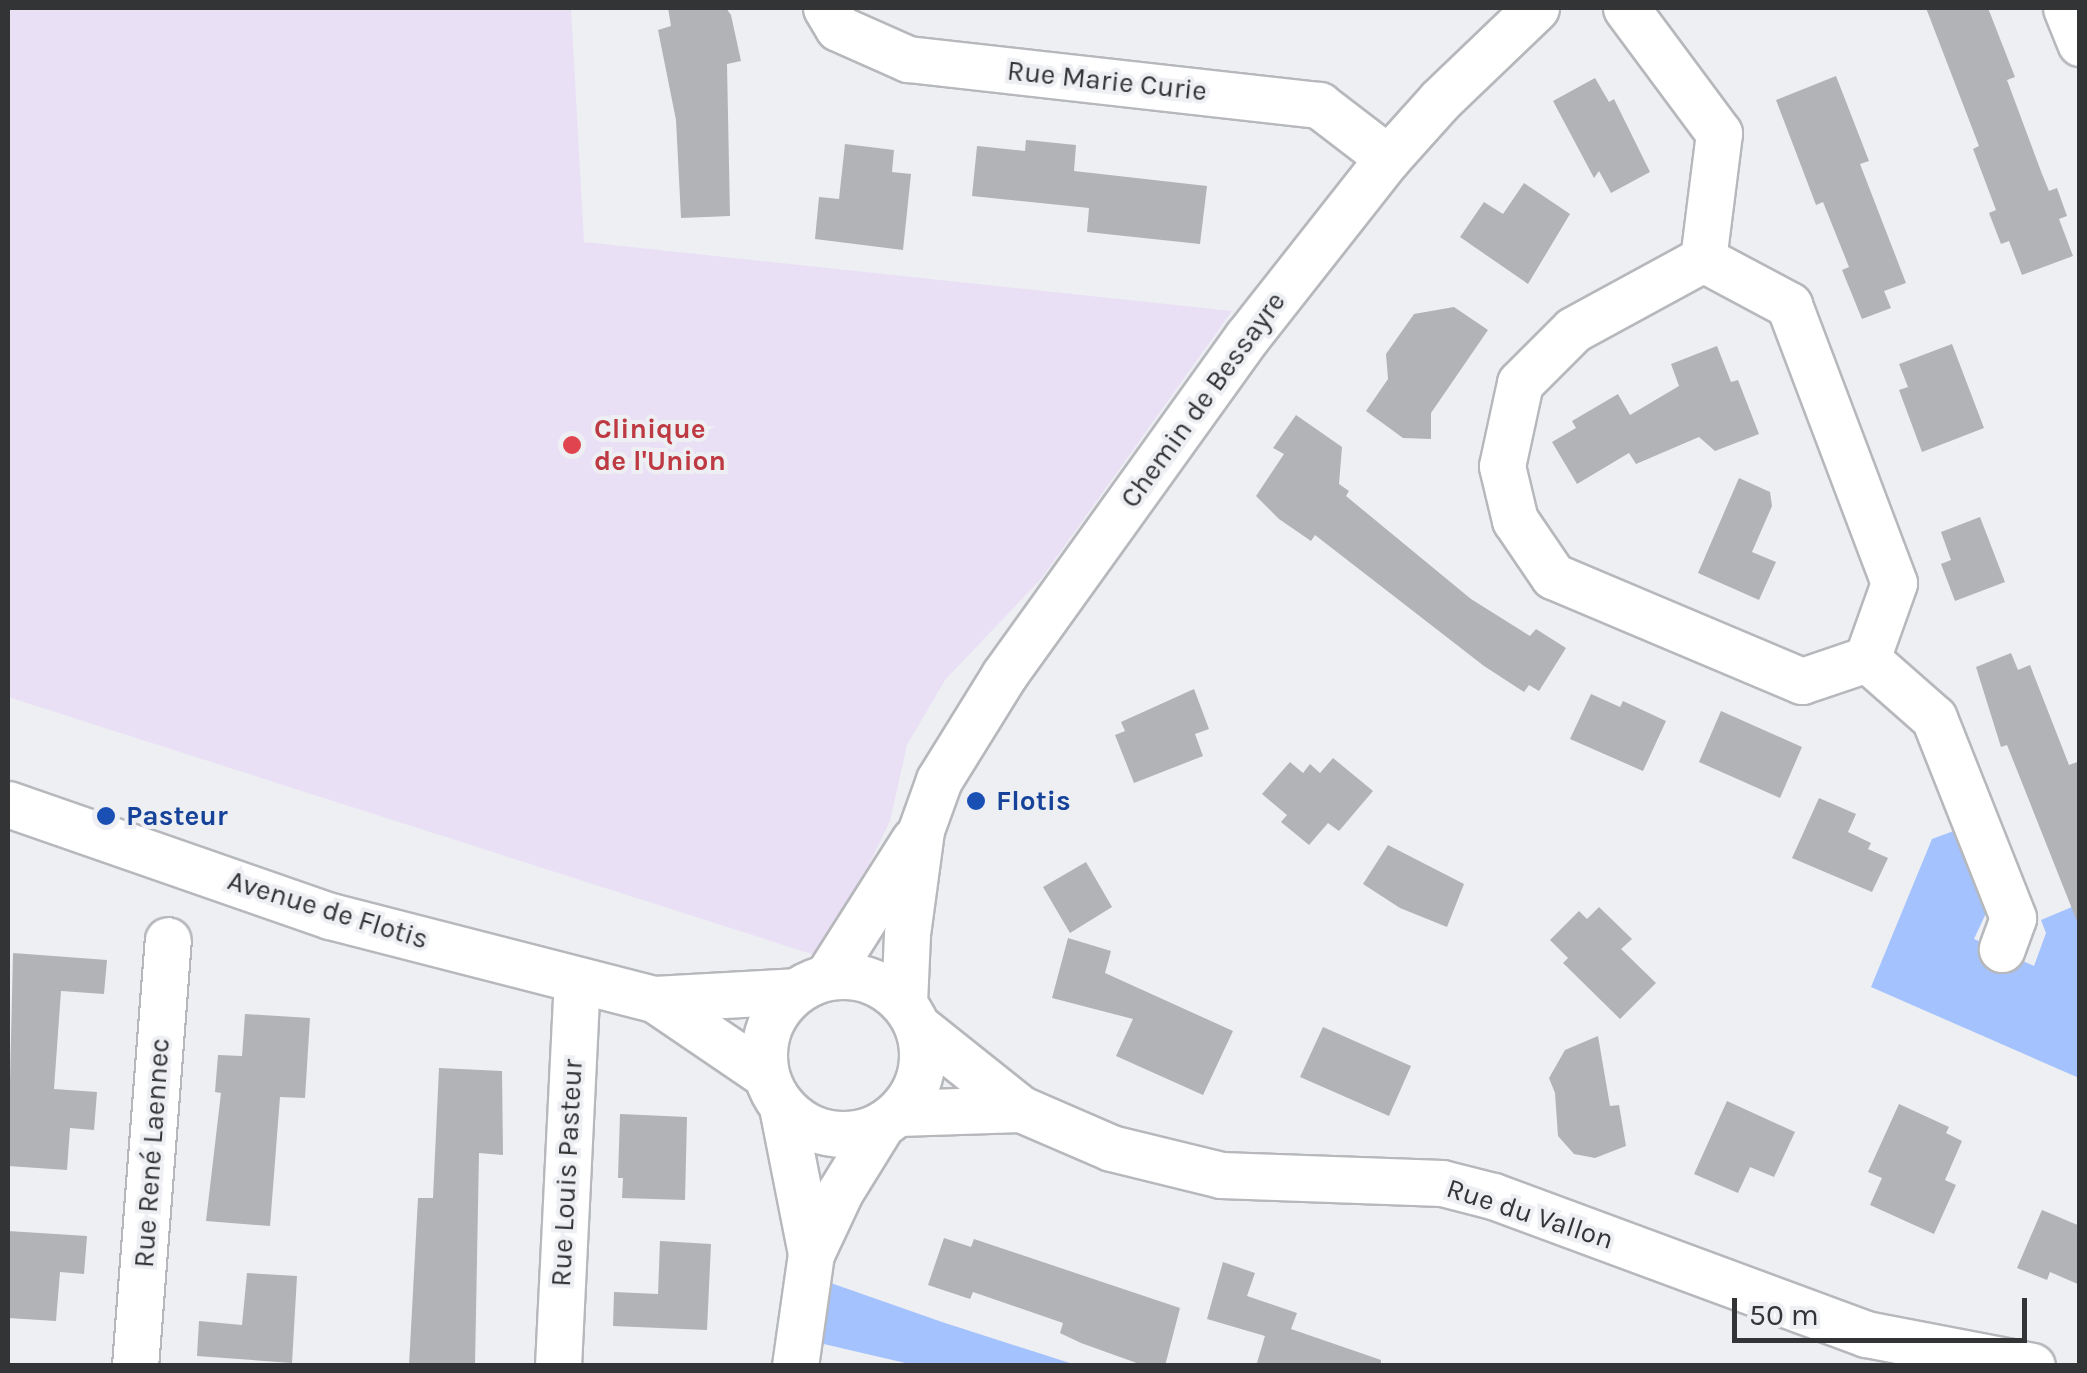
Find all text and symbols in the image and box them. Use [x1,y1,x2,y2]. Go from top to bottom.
street label: Rue Marie Curie [1005,54,1209,108]
street label: Chemin de Bessayre [1113,286,1293,514]
place label: Clinique de l'Union [594,412,726,478]
marker: Clinique de l'Union [559,432,585,458]
place label: Flotis [996,784,1071,818]
marker: Flotis [965,790,987,812]
place label: Pasteur [126,799,228,833]
marker: Pasteur [95,805,117,827]
street label: Avenue de Flotis [224,864,432,956]
street label: Rue René Laennec [127,1037,177,1269]
street label: Rue Louis Pasteur [544,1058,590,1288]
street label: Rue du Vallon [1442,1171,1618,1257]
scale bar [1737,1278,2032,1340]
text: 50 m [1749,1297,1819,1333]

